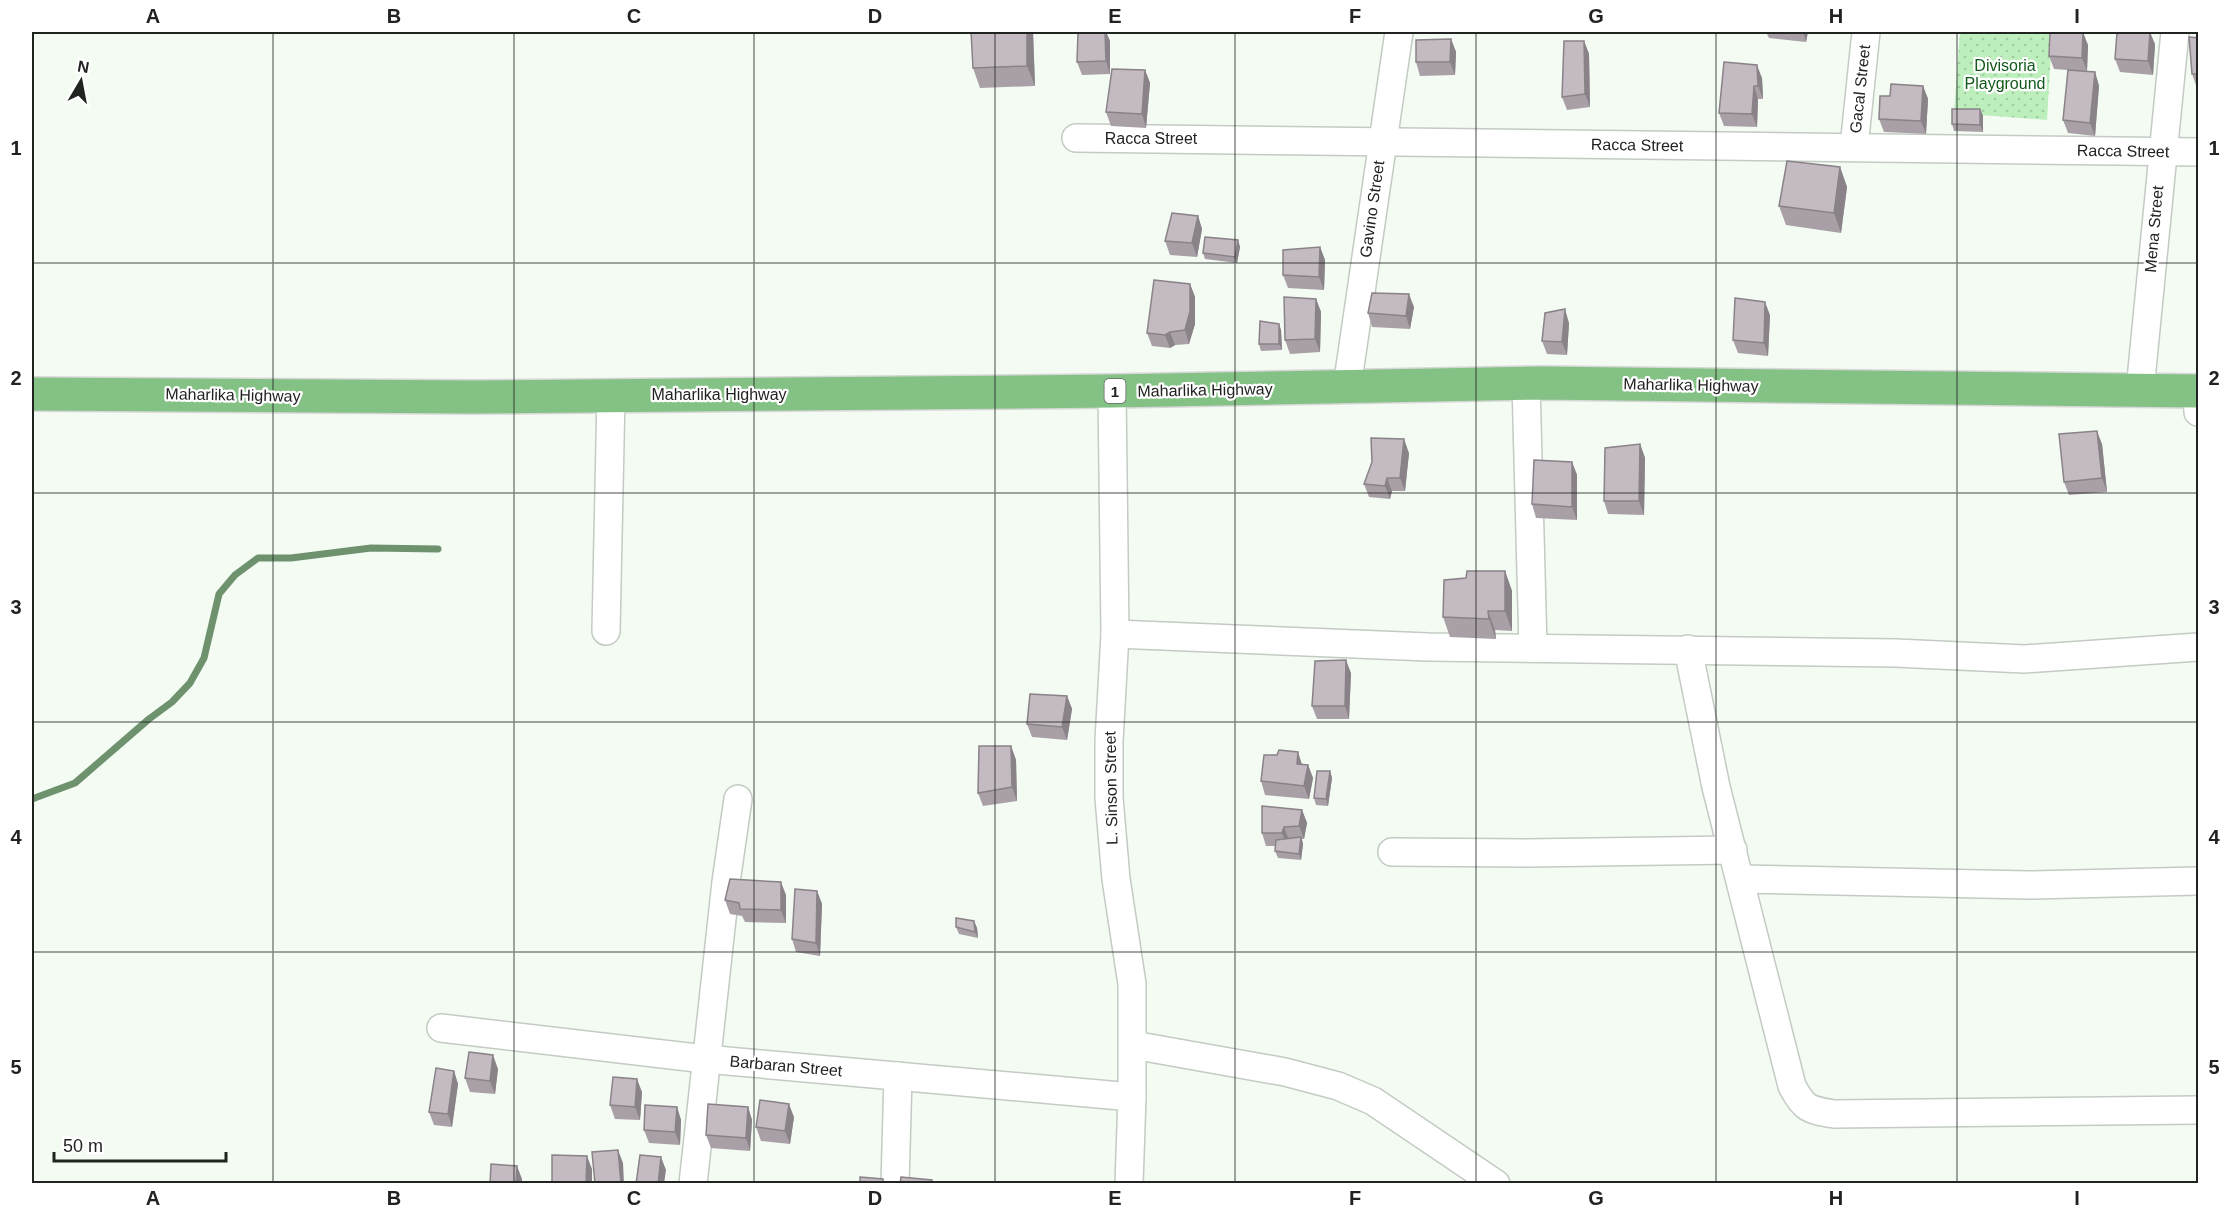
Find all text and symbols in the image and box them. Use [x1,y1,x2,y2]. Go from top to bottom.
text: A [146,5,160,27]
text: B [387,5,401,27]
text: C [627,5,641,27]
text: D [868,5,882,27]
text: E [1108,5,1122,27]
text: F [1349,5,1361,27]
text: G [1588,5,1604,27]
text: H [1829,5,1843,27]
text: I [2074,5,2080,27]
street label: Gacal Street [1847,43,1873,134]
north arrow [51,51,111,111]
text: N [76,57,91,76]
park label: Divisoria Playground [1965,57,2045,92]
street label: Racca Street [1105,130,1198,147]
street label: Racca Street [1591,136,1684,154]
text: 1 [10,137,22,159]
text: 1 [2208,137,2220,159]
street label: Racca Street [2077,142,2170,160]
street label: Gavino Street [1357,159,1387,259]
street label: Mena Street [2142,184,2166,273]
text: 2 [10,367,22,389]
text: 2 [2208,367,2220,389]
street label: Maharlika Highway [1623,375,1759,395]
road number: 1 [1104,379,1126,403]
street label: Maharlika Highway [1137,380,1273,400]
street label: Maharlika Highway [165,385,301,405]
street label: Maharlika Highway [651,386,787,403]
text: 3 [10,596,22,618]
text: 3 [2208,596,2220,618]
street label: L. Sinson Street [1101,730,1120,845]
text: 4 [10,826,22,848]
text: 4 [2208,826,2220,848]
street label: Barbaran Street [729,1053,844,1079]
text: 5 [10,1056,22,1078]
text: 5 [2208,1056,2220,1078]
scale bar [54,1125,226,1163]
text: 50 m [63,1136,103,1156]
text: A [146,1187,160,1209]
text: B [387,1187,401,1209]
text: C [627,1187,641,1209]
text: D [868,1187,882,1209]
text: E [1108,1187,1122,1209]
text: F [1349,1187,1361,1209]
text: G [1588,1187,1604,1209]
text: H [1829,1187,1843,1209]
text: I [2074,1187,2080,1209]

